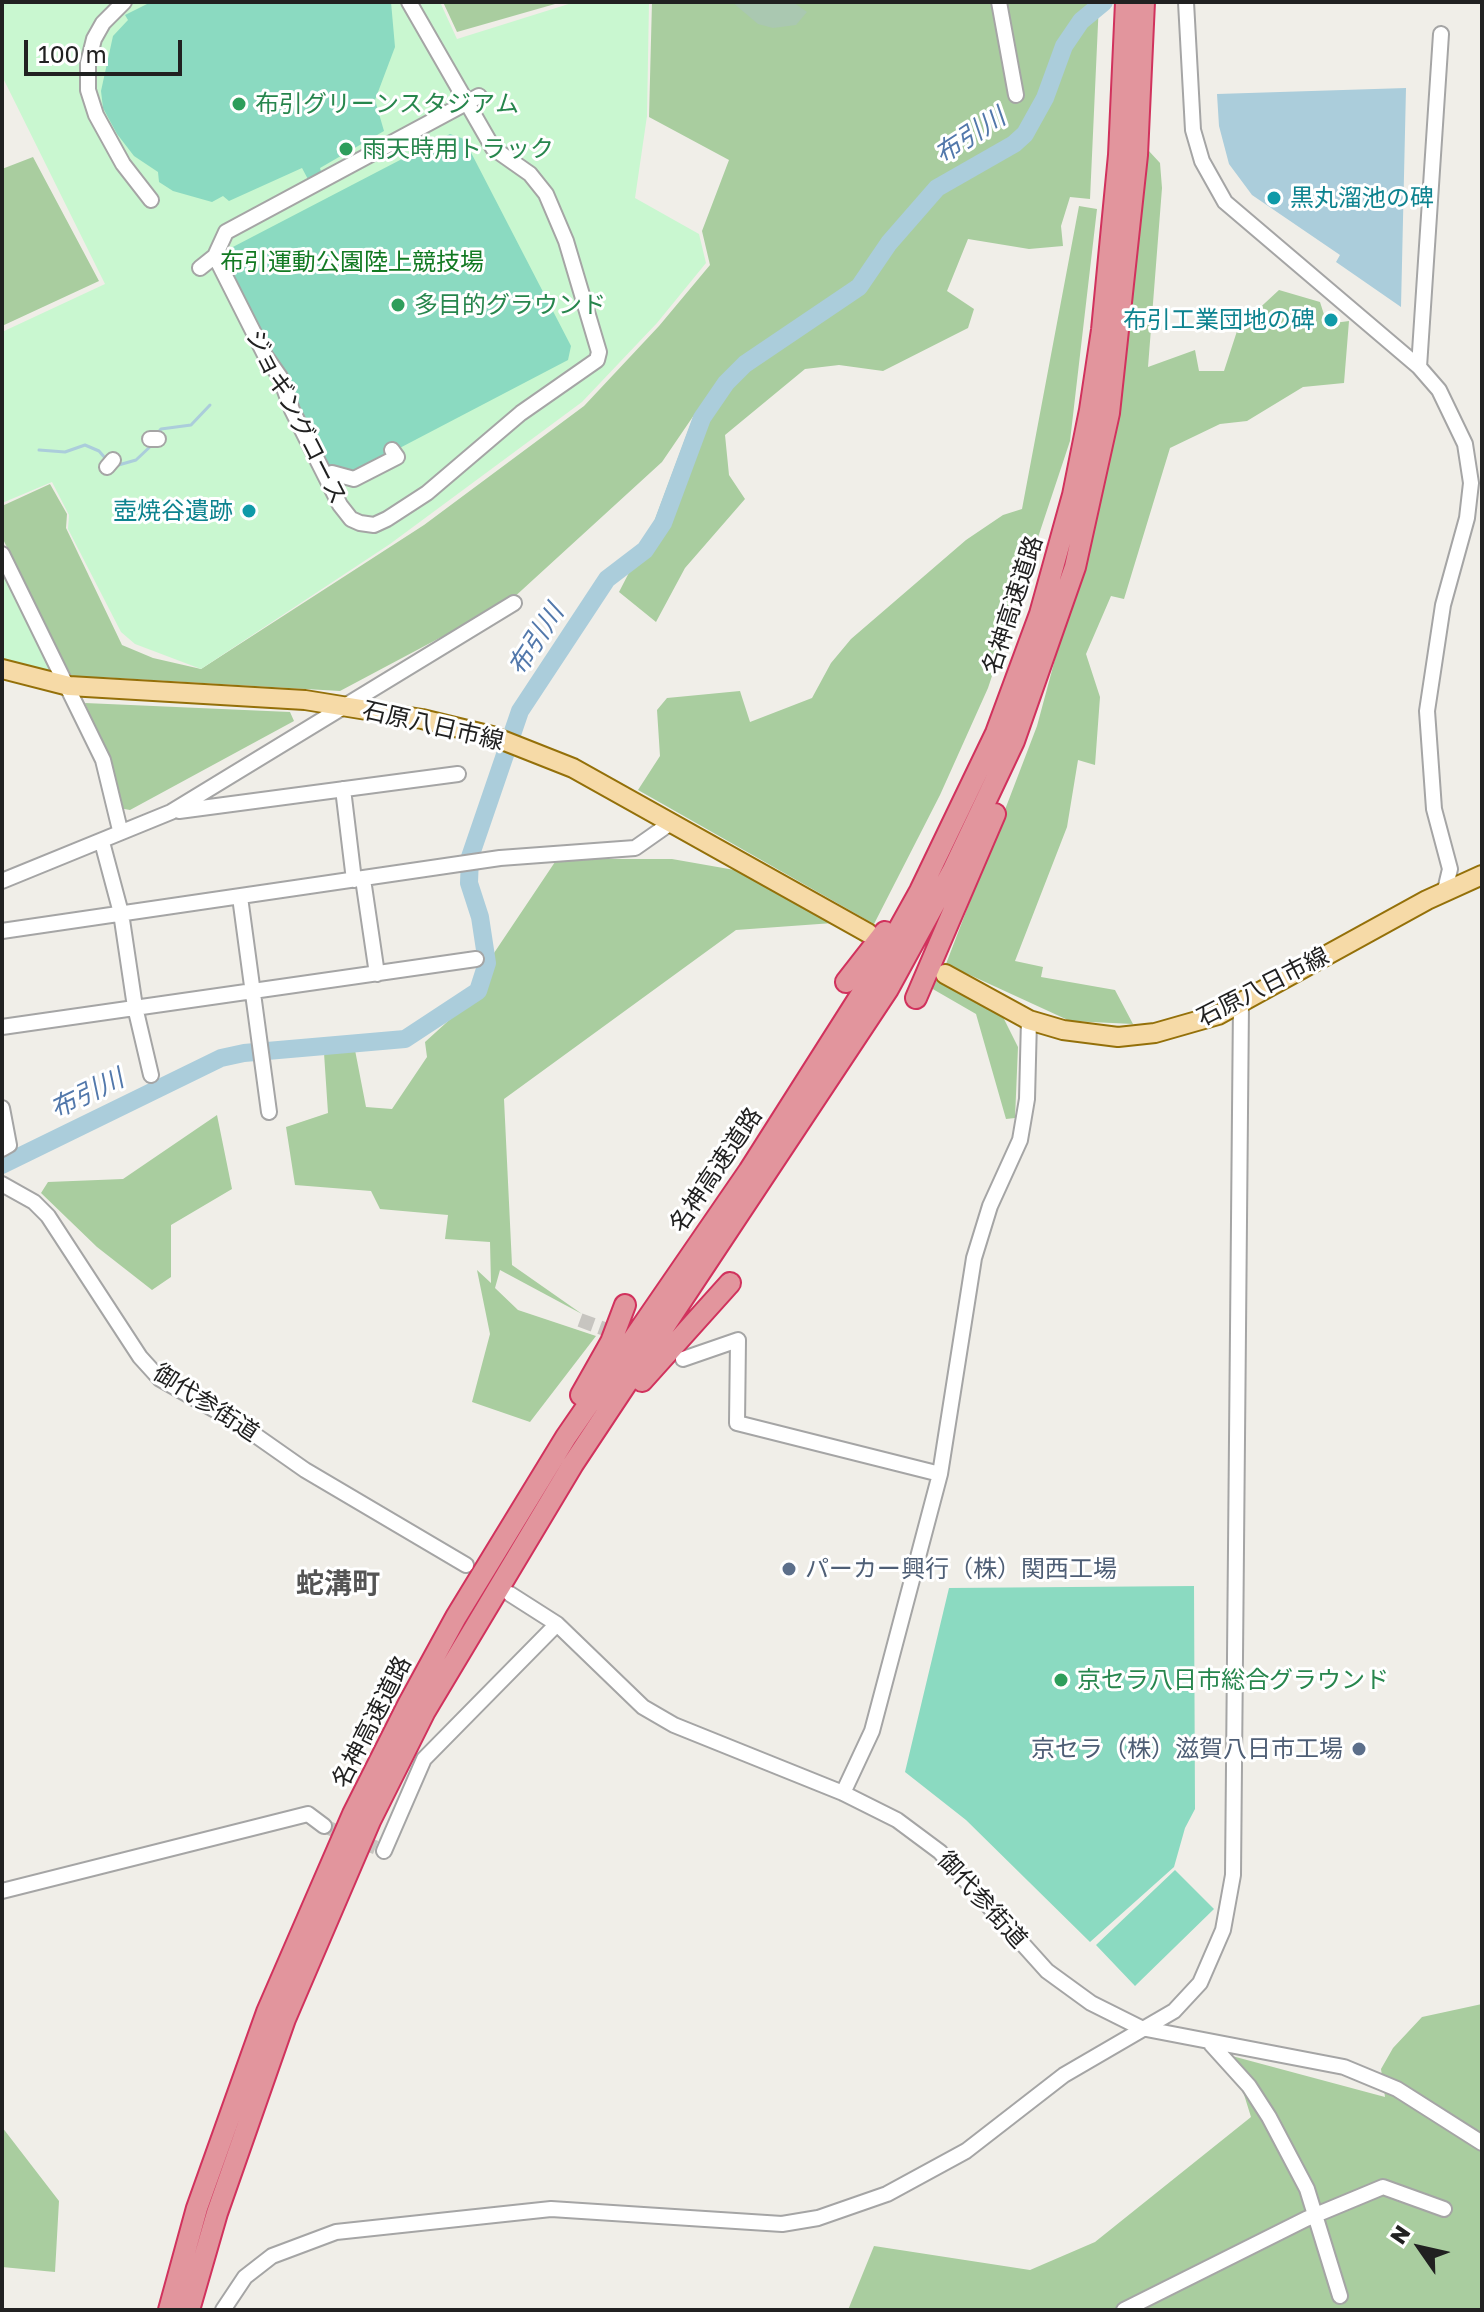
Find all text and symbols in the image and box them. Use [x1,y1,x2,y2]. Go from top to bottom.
scale bar [28,24,186,74]
text: 100 m [38,39,107,68]
place label: 布引グリーンスタジアム [255,90,519,118]
marker: 布引グリーンスタジアム [230,95,248,113]
water label: 布引川 [929,102,1011,170]
place label: 雨天時用トラック [362,135,554,163]
marker: 雨天時用トラック [337,140,355,158]
place label: 黒丸溜池の碑 [1290,184,1434,212]
marker: 黒丸溜池の碑 [1265,189,1283,207]
park label: 布引運動公園陸上競技場 [220,248,484,276]
place label: 多目的グラウンド [414,291,606,319]
marker: 多目的グラウンド [389,296,407,314]
place label: 布引工業団地の碑 [1123,306,1315,334]
marker: 布引工業団地の碑 [1322,311,1340,329]
street label: ジョギングコース [240,325,352,509]
place label: 壺焼谷遺跡 [113,497,233,525]
marker: 壺焼谷遺跡 [240,502,258,520]
street label: 名神高速道路 [977,532,1049,678]
water label: 布引川 [502,599,570,681]
street label: 石原八日市線 [360,696,506,756]
street label: 石原八日市線 [1192,941,1334,1033]
water label: 布引川 [45,1063,129,1125]
street label: 名神高速道路 [664,1102,768,1238]
street label: 御代参街道 [148,1358,264,1448]
place label: パーカー興行（株）関西工場 [805,1555,1117,1583]
marker: パーカー興行（株）関西工場 [780,1560,798,1578]
district label: 蛇溝町 [296,1567,380,1601]
street label: 名神高速道路 [326,1651,418,1793]
place label: 京セラ八日市総合グラウンド [1077,1666,1389,1694]
marker: 京セラ八日市総合グラウンド [1052,1671,1070,1689]
place label: 京セラ（株）滋賀八日市工場 [1031,1735,1343,1763]
marker: 京セラ（株）滋賀八日市工場 [1350,1740,1368,1758]
street label: 御代参街道 [931,1846,1033,1954]
north arrow [1380,2208,1460,2288]
text: N [1384,2220,1416,2249]

